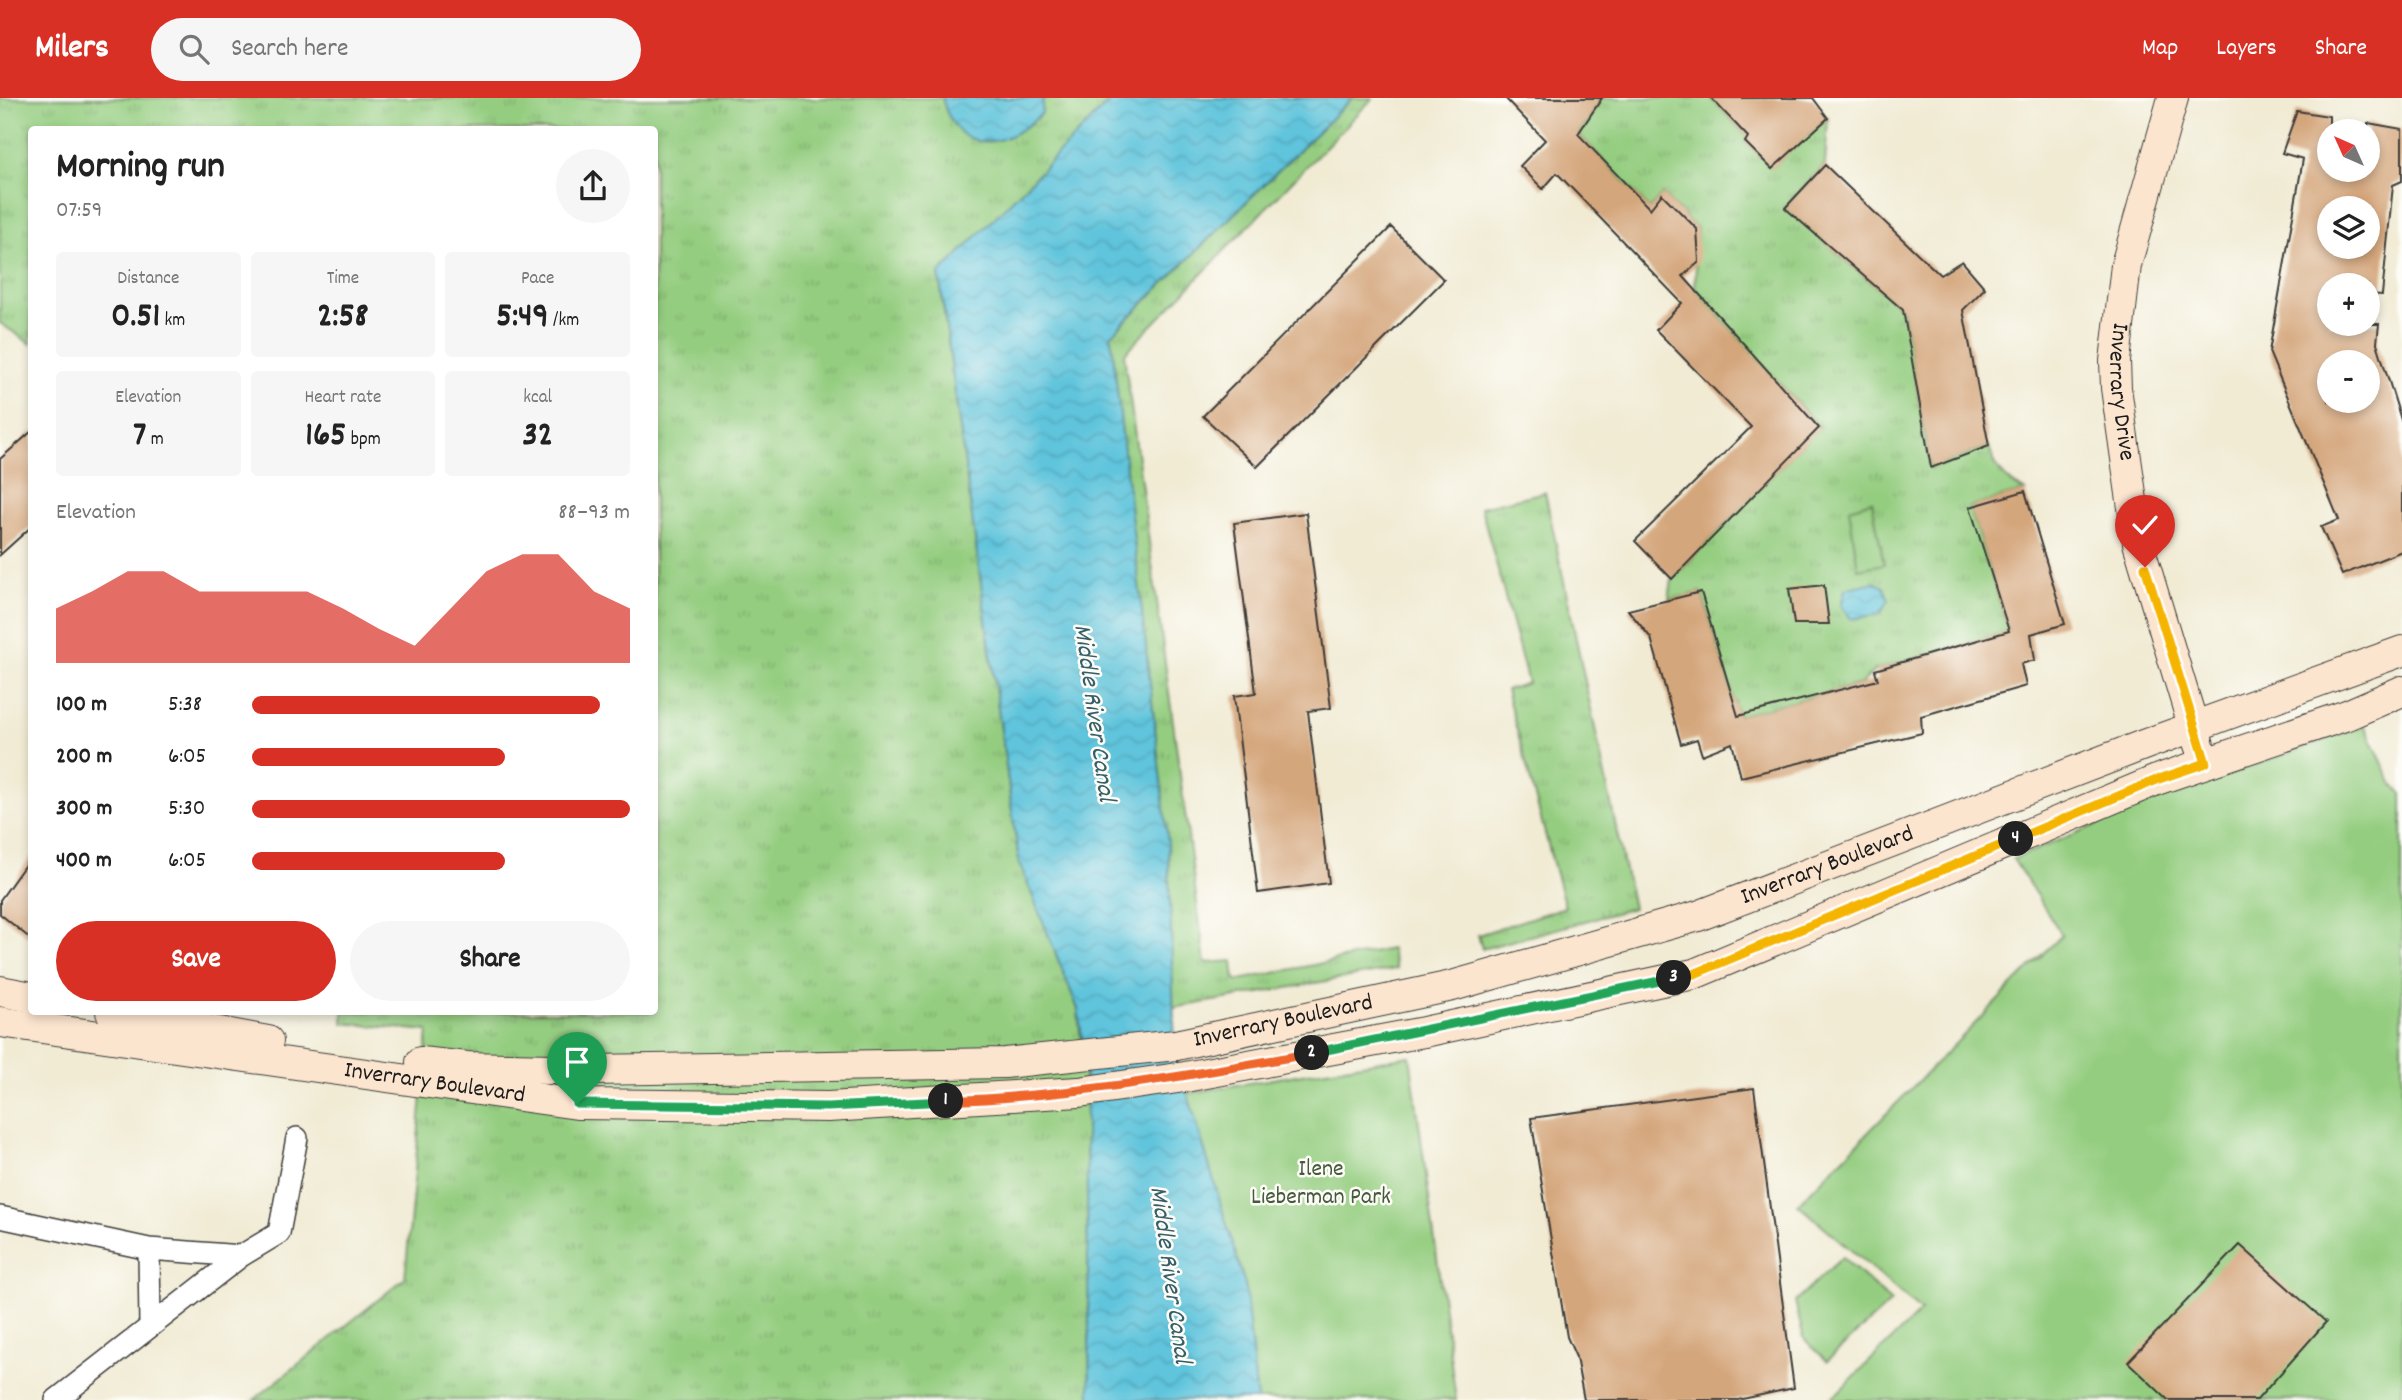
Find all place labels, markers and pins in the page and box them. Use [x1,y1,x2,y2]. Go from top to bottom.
pin [2115,495,2175,567]
pin: 4 [1998,822,2034,856]
pin: 3 [1656,960,1692,996]
pin [547,1032,607,1104]
pin: 2 [1294,1035,1330,1070]
pin: 1 [928,1084,964,1118]

